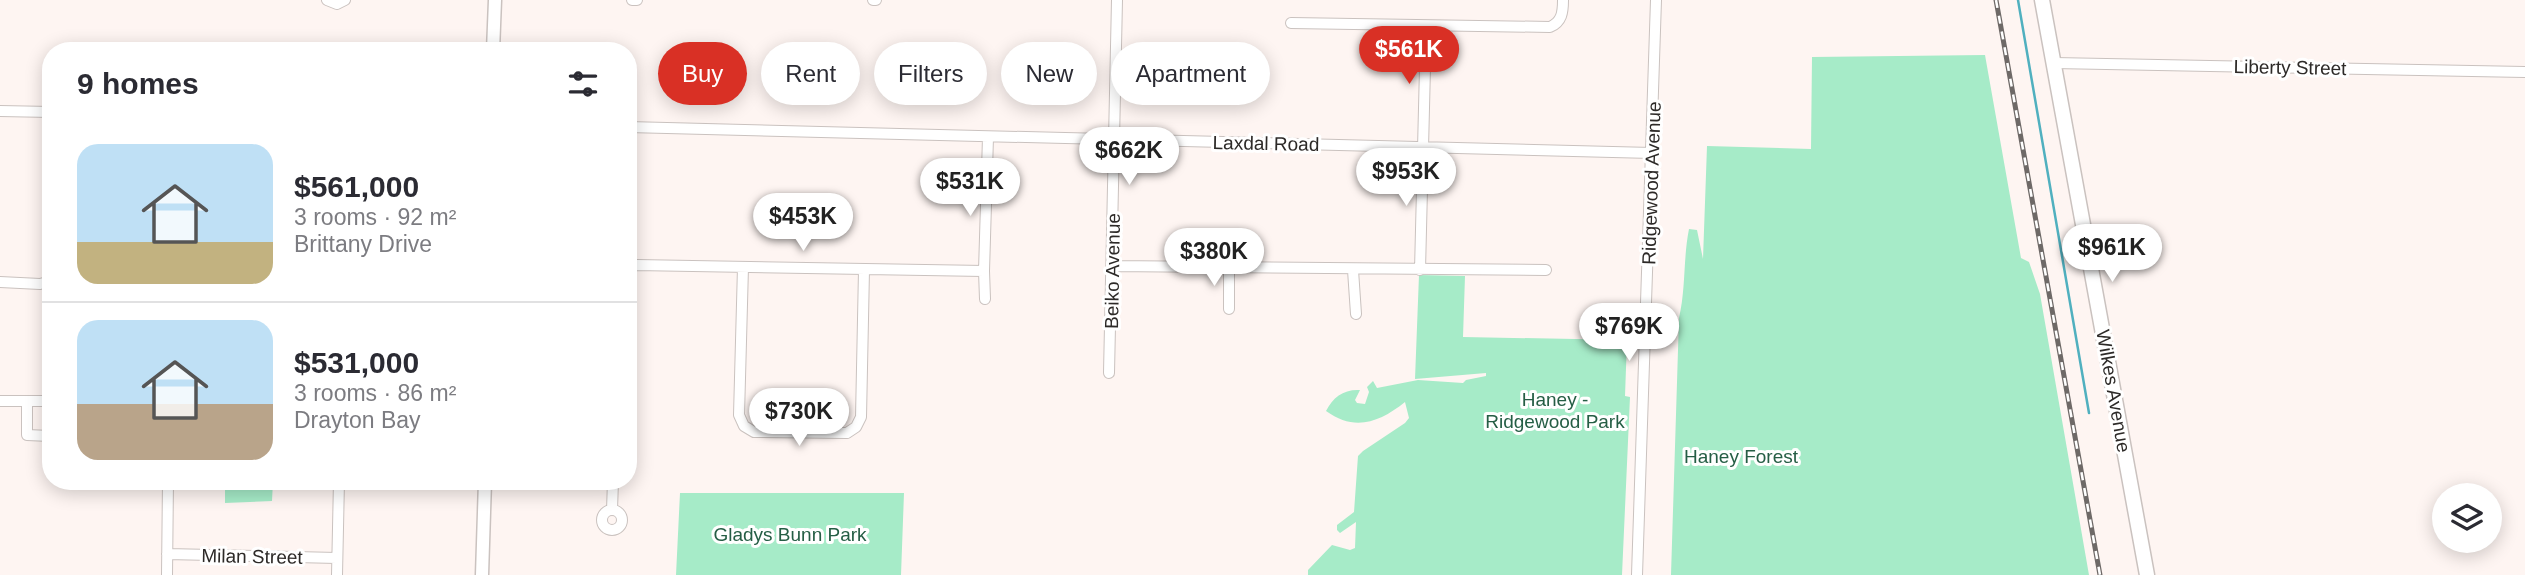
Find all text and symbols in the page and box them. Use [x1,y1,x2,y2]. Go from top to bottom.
pin: $561K [1360,27,1458,86]
text: $561K [1375,36,1443,62]
chip: Buy [658,42,747,105]
chip: Rent [761,42,860,105]
chip: Filters [874,42,987,105]
chip: New [1001,42,1097,105]
chip: Apartment [1111,42,1270,105]
street label: Liberty Street [2233,56,2347,79]
icon: filters [564,65,602,103]
text: 9 homes [77,67,199,100]
street label: Ridgewood Avenue [1638,101,1665,265]
pin: $662K [1080,128,1178,187]
street label: Laxdal Road [1212,132,1320,155]
text: $662K [1095,137,1163,163]
pin: $953K [1357,148,1455,208]
pin: $531K [921,158,1019,218]
text: $953K [1372,158,1440,184]
text: $531K [936,168,1004,194]
text: $561,000 [294,170,419,203]
icon: home [133,172,217,256]
pin: $453K [754,194,852,253]
text: $453K [769,203,837,229]
text: 3 rooms · 92 m² [294,204,456,230]
street label: Beiko Avenue [1101,213,1124,329]
pin: $961K [2063,224,2161,284]
pin: $380K [1165,229,1263,288]
text: Brittany Drive [294,231,432,257]
text: $961K [2078,234,2146,260]
text: $380K [1180,238,1248,264]
pin: $769K [1580,304,1678,363]
text: $769K [1595,313,1663,339]
street label: Wilkes Avenue [2092,328,2135,454]
text: $531,000 [294,346,419,379]
icon: home [133,348,217,432]
text: 3 rooms · 86 m² [294,380,456,406]
pin: $730K [750,388,848,448]
park label: Haney - Ridgewood Park [1485,389,1625,432]
text: $730K [765,398,833,424]
text: Drayton Bay [294,407,421,433]
park label: Haney Forest [1684,446,1799,467]
map controls [2432,483,2502,553]
button: layers [2432,483,2502,553]
park label: Gladys Bunn Park [713,524,867,545]
street label: Milan Street [201,545,304,568]

